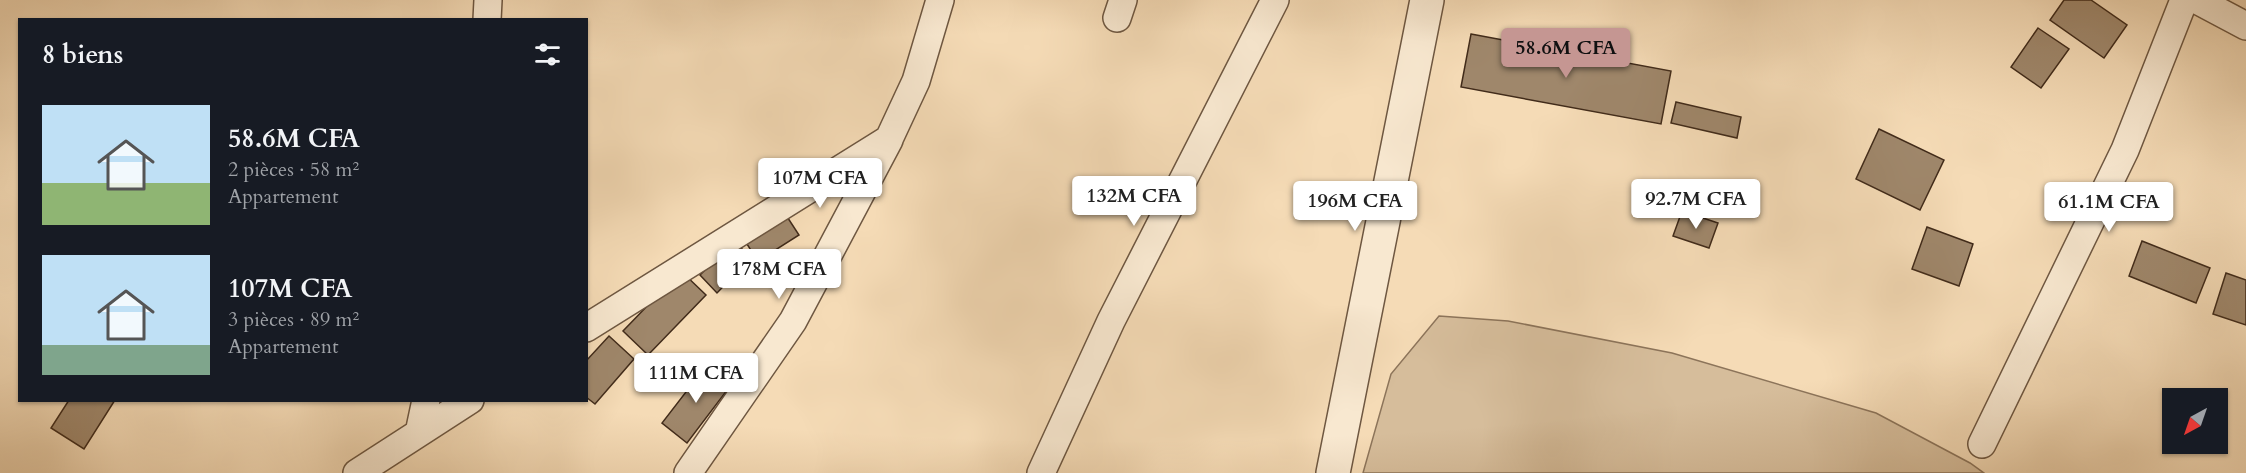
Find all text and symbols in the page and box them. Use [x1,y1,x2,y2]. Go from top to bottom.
pin: 58.6M CFA [1497,28,1635,79]
text: 58.6M CFA [1515,34,1617,61]
text: 8 biens [42,37,123,72]
icon: filters [531,38,564,71]
text: 58.6M CFA [228,121,360,156]
icon: home [90,129,162,201]
text: 2 pièces · 58 m² [228,156,359,183]
pin: 107M CFA [758,158,882,209]
text: 107M CFA [772,164,868,191]
pin: 132M CFA [1072,176,1196,227]
pin: 92.7M CFA [1627,179,1765,230]
pin: 196M CFA [1293,181,1417,232]
text: 132M CFA [1086,182,1182,209]
pin: 61.1M CFA [2040,182,2178,233]
text: Appartement [228,183,339,210]
text: 92.7M CFA [1645,185,1747,212]
text: 196M CFA [1307,187,1403,214]
text: 61.1M CFA [2058,188,2160,215]
pin: 178M CFA [717,249,841,300]
text: 178M CFA [731,255,827,282]
text: 107M CFA [228,271,352,306]
icon: home [90,279,162,351]
text: 3 pièces · 89 m² [228,306,359,333]
text: Appartement [228,333,339,360]
pin: 111M CFA [634,353,758,404]
text: 111M CFA [648,359,744,386]
north arrow [2162,388,2228,454]
map controls [2162,388,2228,454]

